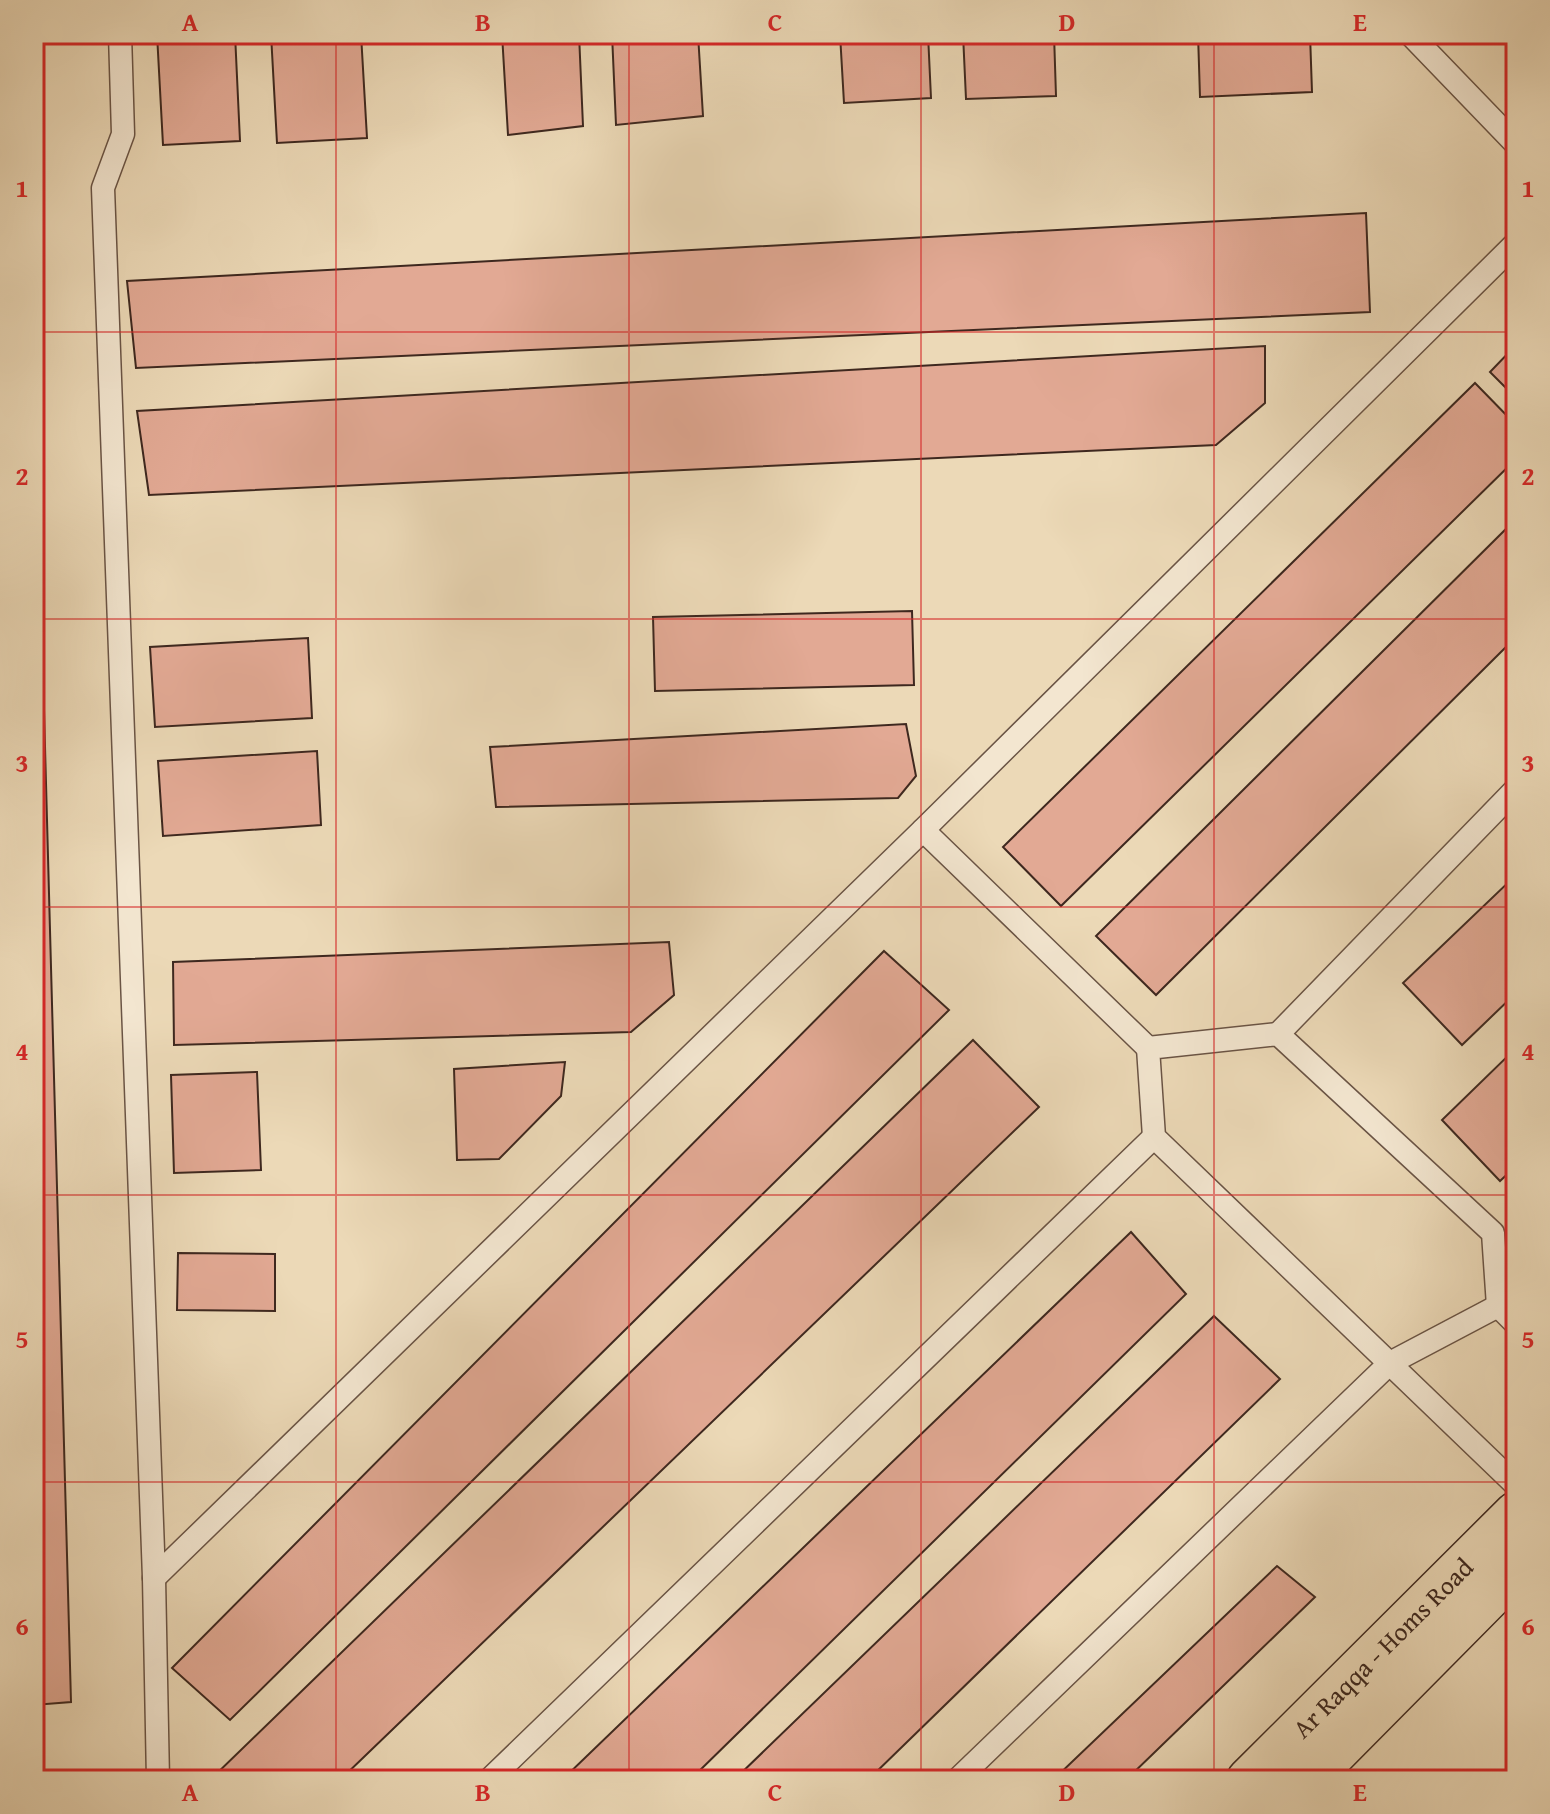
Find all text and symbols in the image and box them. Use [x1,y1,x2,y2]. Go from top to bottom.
text: A [182,2,199,41]
text: B [475,2,491,41]
text: C [768,2,782,41]
text: D [1059,2,1075,41]
text: E [1353,2,1367,41]
text: 1 [15,168,29,207]
text: 1 [1521,168,1535,207]
text: 2 [15,456,29,495]
text: 2 [1521,456,1535,495]
text: 3 [15,743,29,782]
text: 3 [1521,743,1535,782]
text: 4 [15,1031,29,1070]
text: 4 [1521,1031,1535,1070]
text: 5 [15,1319,29,1358]
text: 5 [1521,1319,1535,1358]
street label: Ar Raqqa - Homs Road [1283,1548,1482,1746]
text: 6 [15,1606,29,1645]
text: 6 [1521,1606,1535,1645]
text: A [182,1772,199,1811]
text: B [475,1772,491,1811]
text: C [768,1772,782,1811]
text: D [1059,1772,1075,1811]
text: E [1353,1772,1367,1811]

